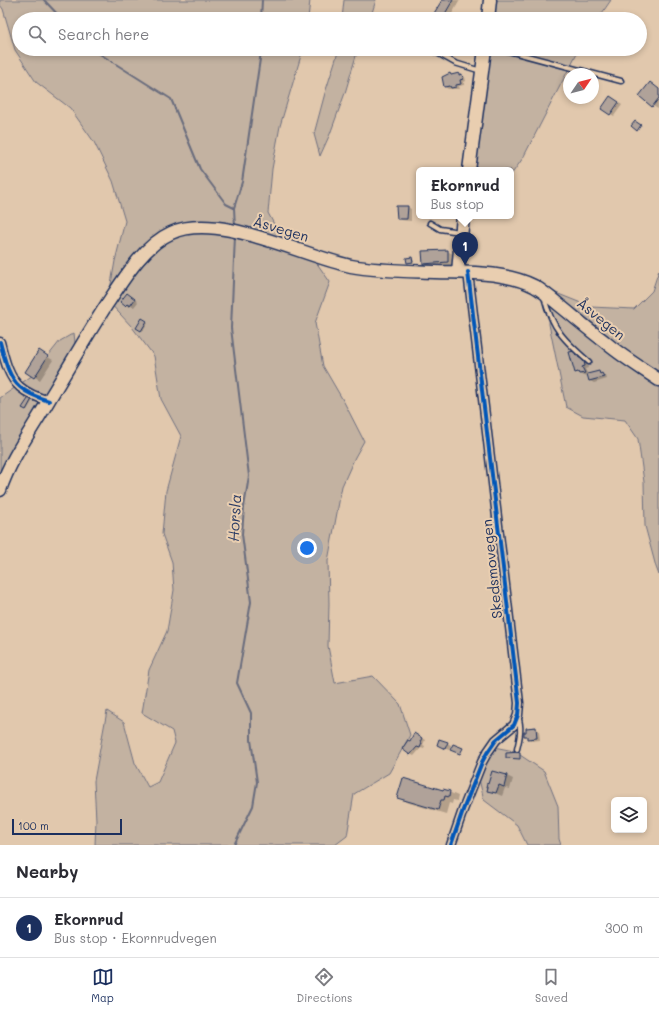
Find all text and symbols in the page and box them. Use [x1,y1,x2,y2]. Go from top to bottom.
search box [12,12,647,56]
icon: search [26,23,48,45]
text: Search here [58,24,149,44]
north arrow [563,68,599,104]
popup [416,167,514,219]
text: Ekornrud [430,175,500,195]
text: Bus stop [430,195,484,212]
street label: Åsvegen [251,211,311,246]
pin: 1 [452,232,478,265]
street label: Åsvegen [573,293,629,344]
water label: Horsla [223,494,245,542]
street label: Skedsmovegen [477,518,506,620]
your location [297,538,317,558]
map controls [611,797,647,833]
button: layers [611,797,647,833]
scale bar [12,817,122,836]
text: 100 m [18,818,49,833]
text: Nearby [16,860,78,882]
text: Ekornrud [54,909,123,929]
text: 1 [26,919,32,936]
text: 300 m [605,919,643,936]
text: Bus stop · Ekornrudvegen [54,929,217,946]
tab: Map [91,966,114,1005]
tab: Directions [296,966,352,1005]
tab: Saved [535,966,568,1005]

